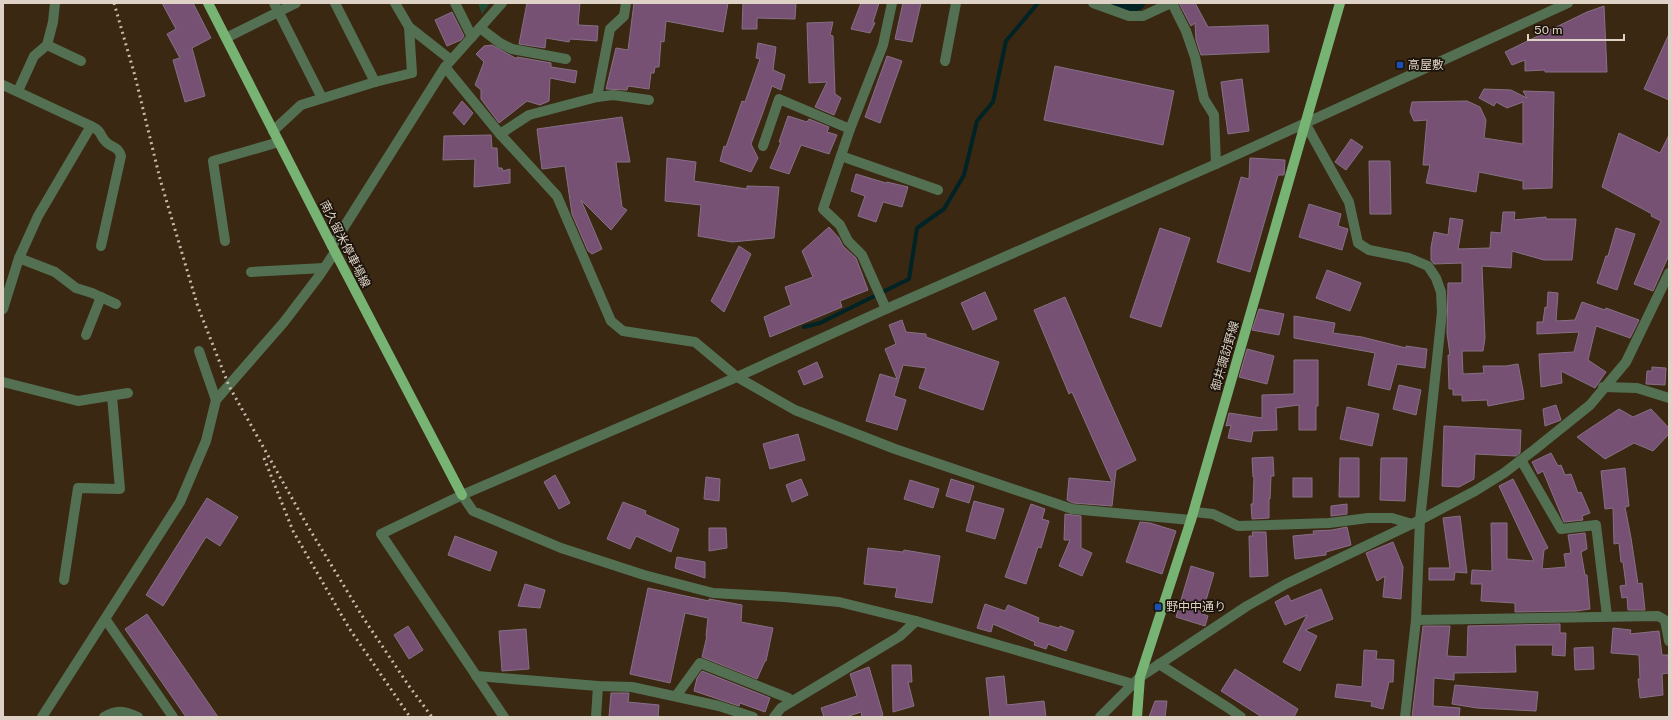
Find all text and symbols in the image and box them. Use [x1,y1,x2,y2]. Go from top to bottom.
scale bar [1528,16,1624,42]
text: 50 m [1534,23,1562,37]
place label: 高屋敷 [1408,58,1444,72]
marker: 高屋敷 [1395,60,1405,70]
street label: 南久留米停車場線 [317,198,373,290]
street label: 御井諏訪野線 [1208,319,1242,393]
place label: 野中中通り [1166,600,1226,614]
marker: 野中中通り [1153,602,1163,612]

